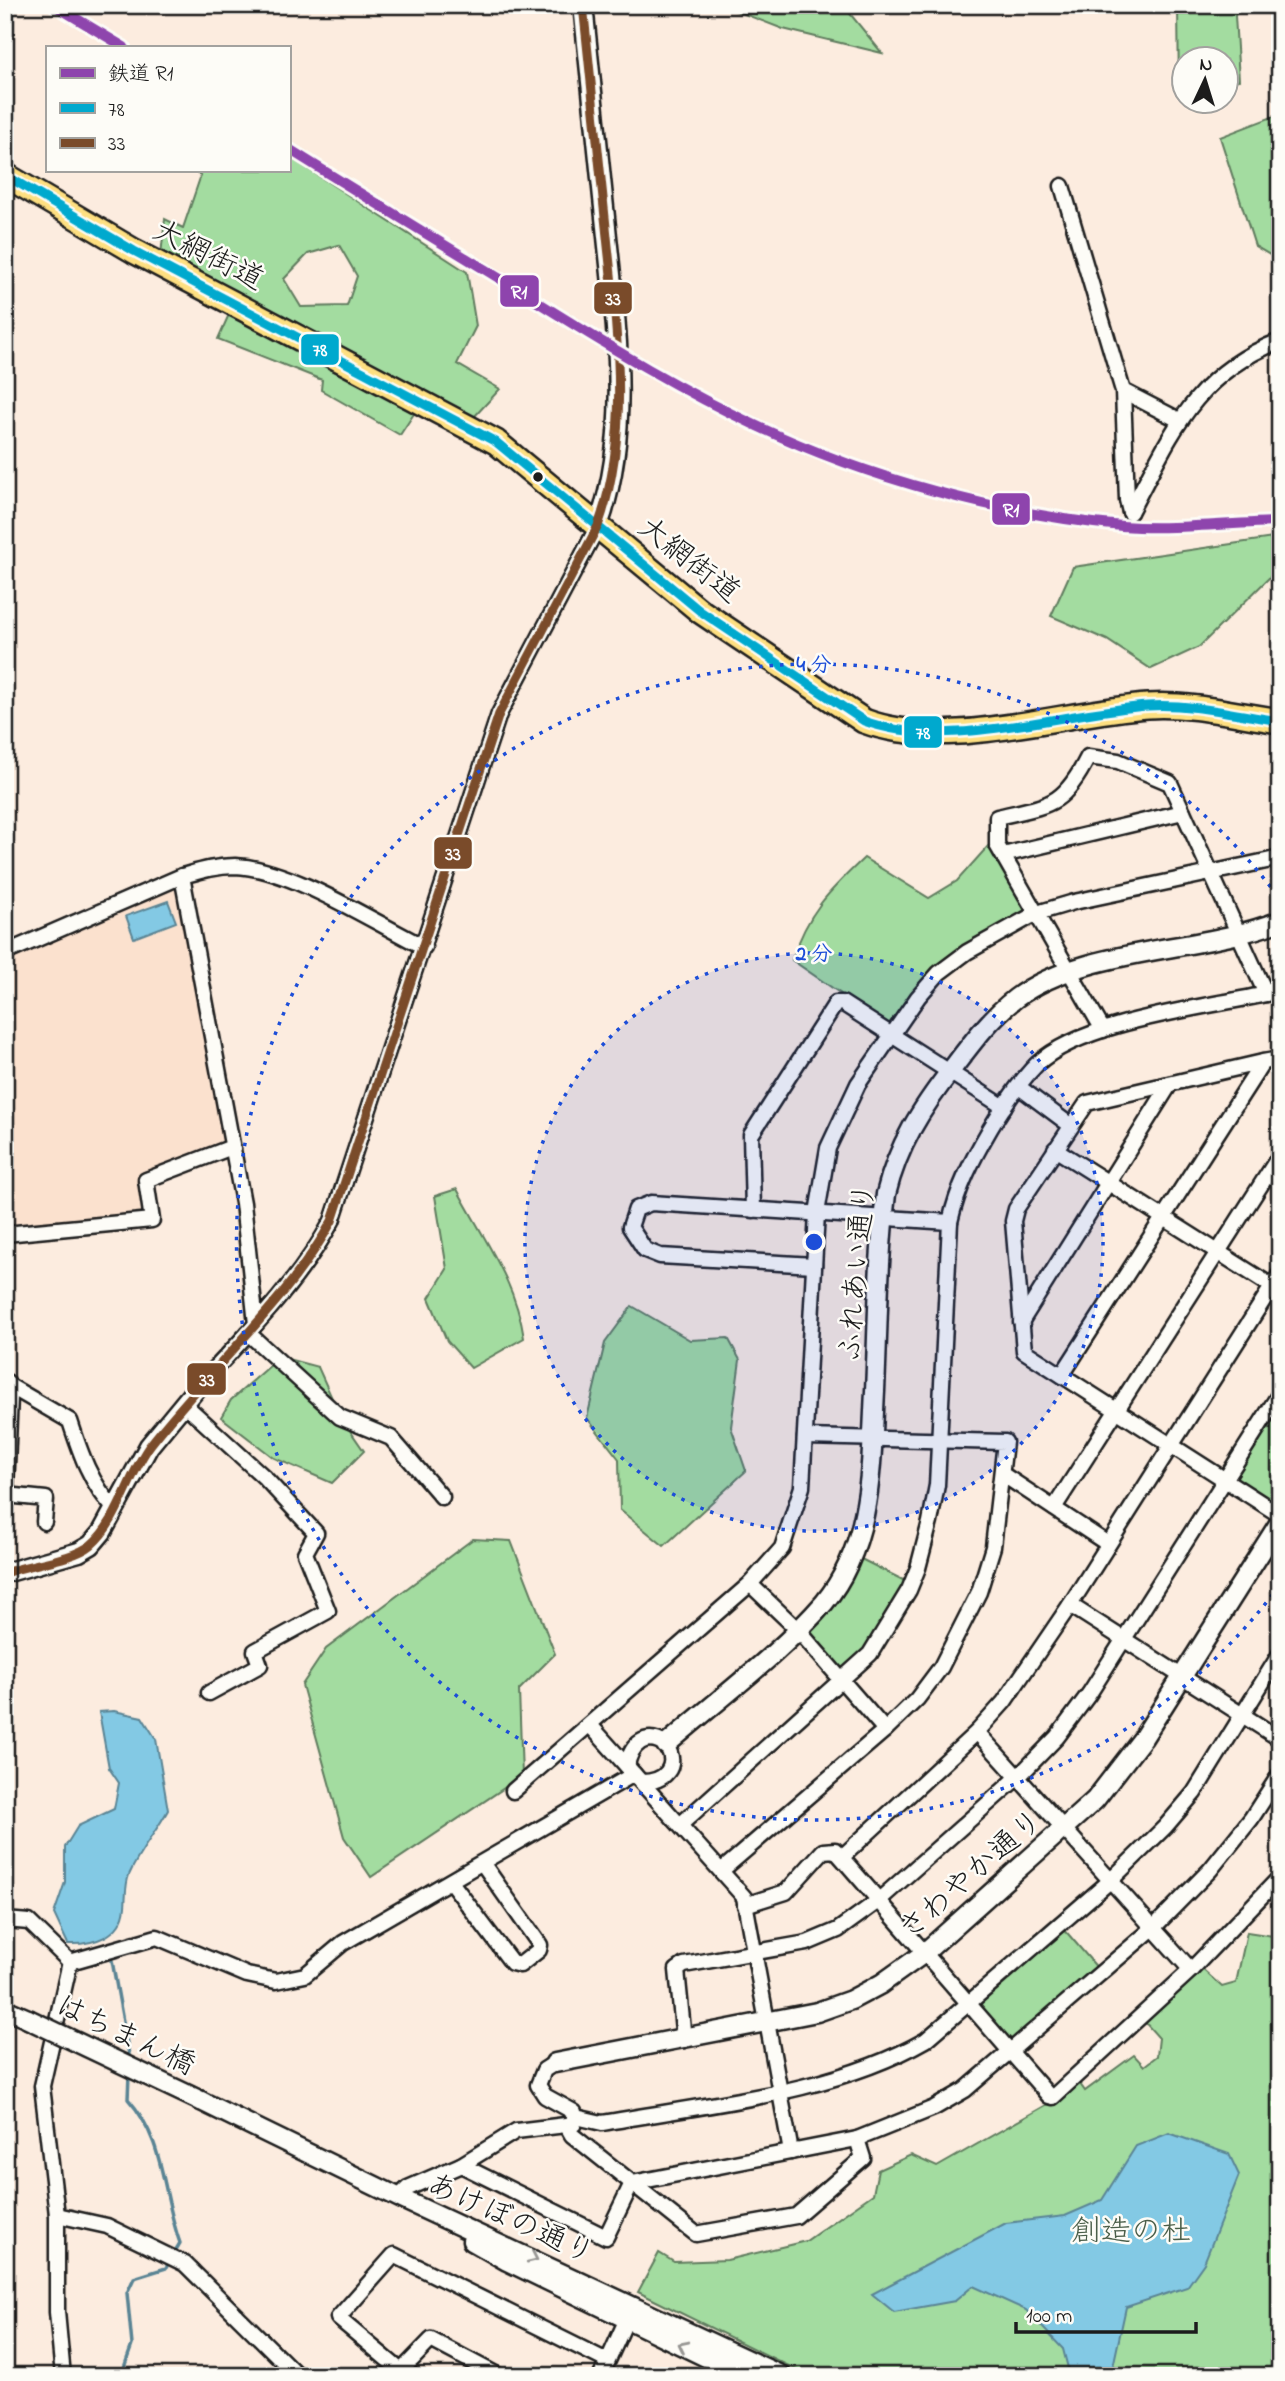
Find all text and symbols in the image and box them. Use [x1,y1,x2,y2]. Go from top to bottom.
legend [46,46,290,172]
north arrow [1170,46,1240,116]
text: N [1199,52,1214,79]
text: 鉄道 R1 [108,60,174,90]
text: 78 [108,96,125,126]
text: 33 [108,130,125,160]
street label: 大網街道 [144,210,271,304]
line badge: R1 [499,274,540,308]
text: R1 [511,280,527,307]
line badge: 33 [593,281,633,315]
text: 33 [604,287,621,314]
line badge: 78 [300,333,340,366]
text: 78 [313,338,327,365]
unlabelled marker [531,470,545,484]
line badge: R1 [991,492,1031,526]
text: R1 [1003,498,1019,525]
street label: 大網街道 [627,507,749,616]
text: 4 分 [797,651,831,681]
line badge: 78 [903,715,943,749]
text: 78 [916,721,930,748]
line badge: 33 [433,836,473,870]
text: 33 [444,842,461,869]
text: 2 分 [795,940,832,970]
street label: ふれあい通り [829,1181,889,1364]
centre of rings [802,1230,826,1254]
line badge: 33 [186,1362,227,1396]
text: 33 [198,1368,215,1395]
street label: さわやか通り [890,1801,1054,1952]
street label: はちまん橋 [47,1985,202,2088]
street label: あけぼの通り [419,2164,601,2277]
park label: 創造の杜 [1071,2211,1191,2255]
one-way arrow [526,2250,538,2264]
scale bar [1016,2290,1196,2334]
text: 100 m [1026,2302,1072,2332]
one-way arrow [678,2340,690,2354]

